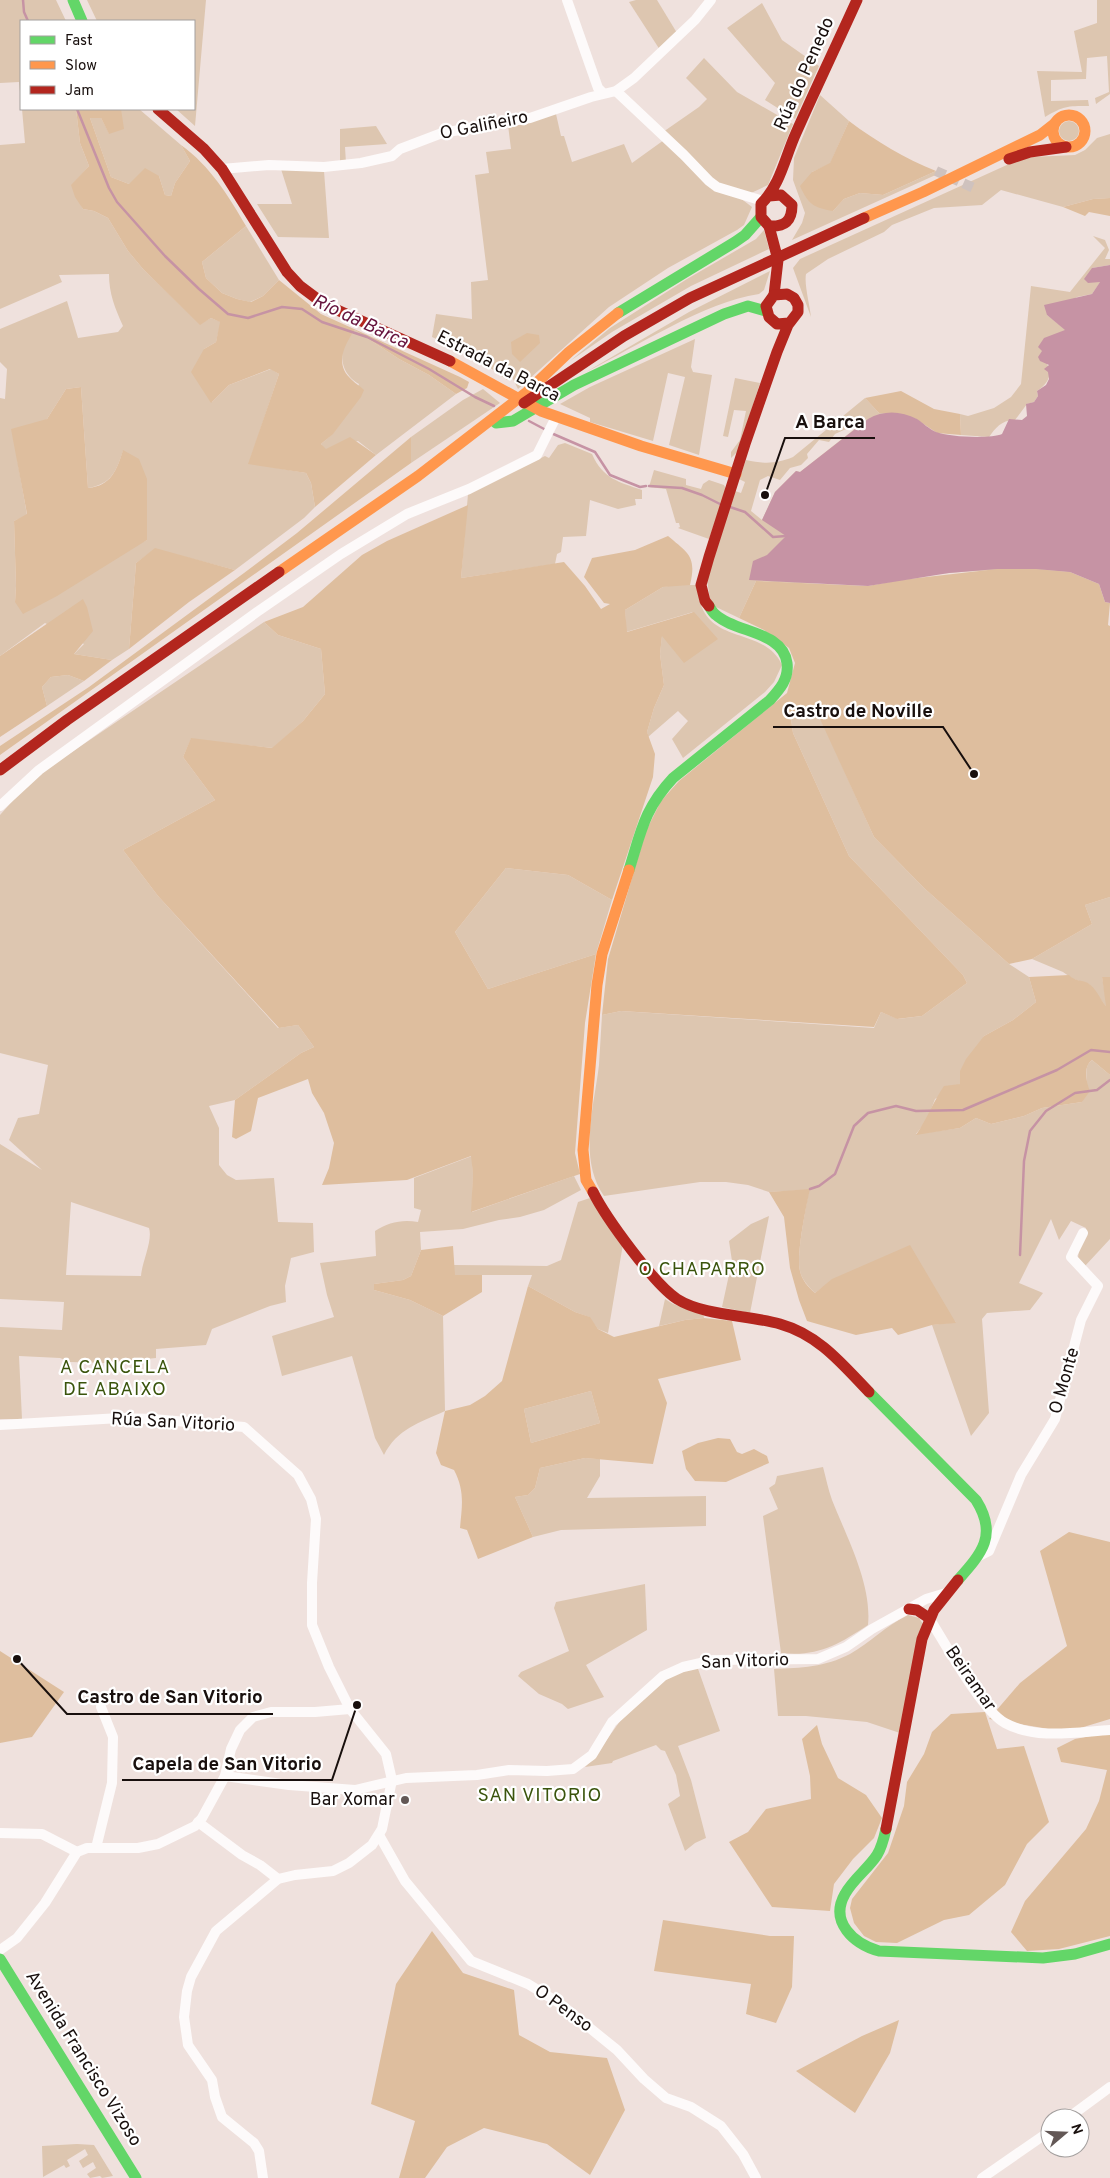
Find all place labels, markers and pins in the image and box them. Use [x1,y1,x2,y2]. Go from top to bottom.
callout: A Barca [785,404,875,438]
callout: Castro de Noville [773,693,943,727]
callout: Castro de San Vitorio [67,1680,273,1714]
callout: Capela de San Vitorio [122,1746,332,1780]
place label: Bar Xomar [310,1789,395,1812]
marker: Bar Xomar [399,1794,411,1806]

